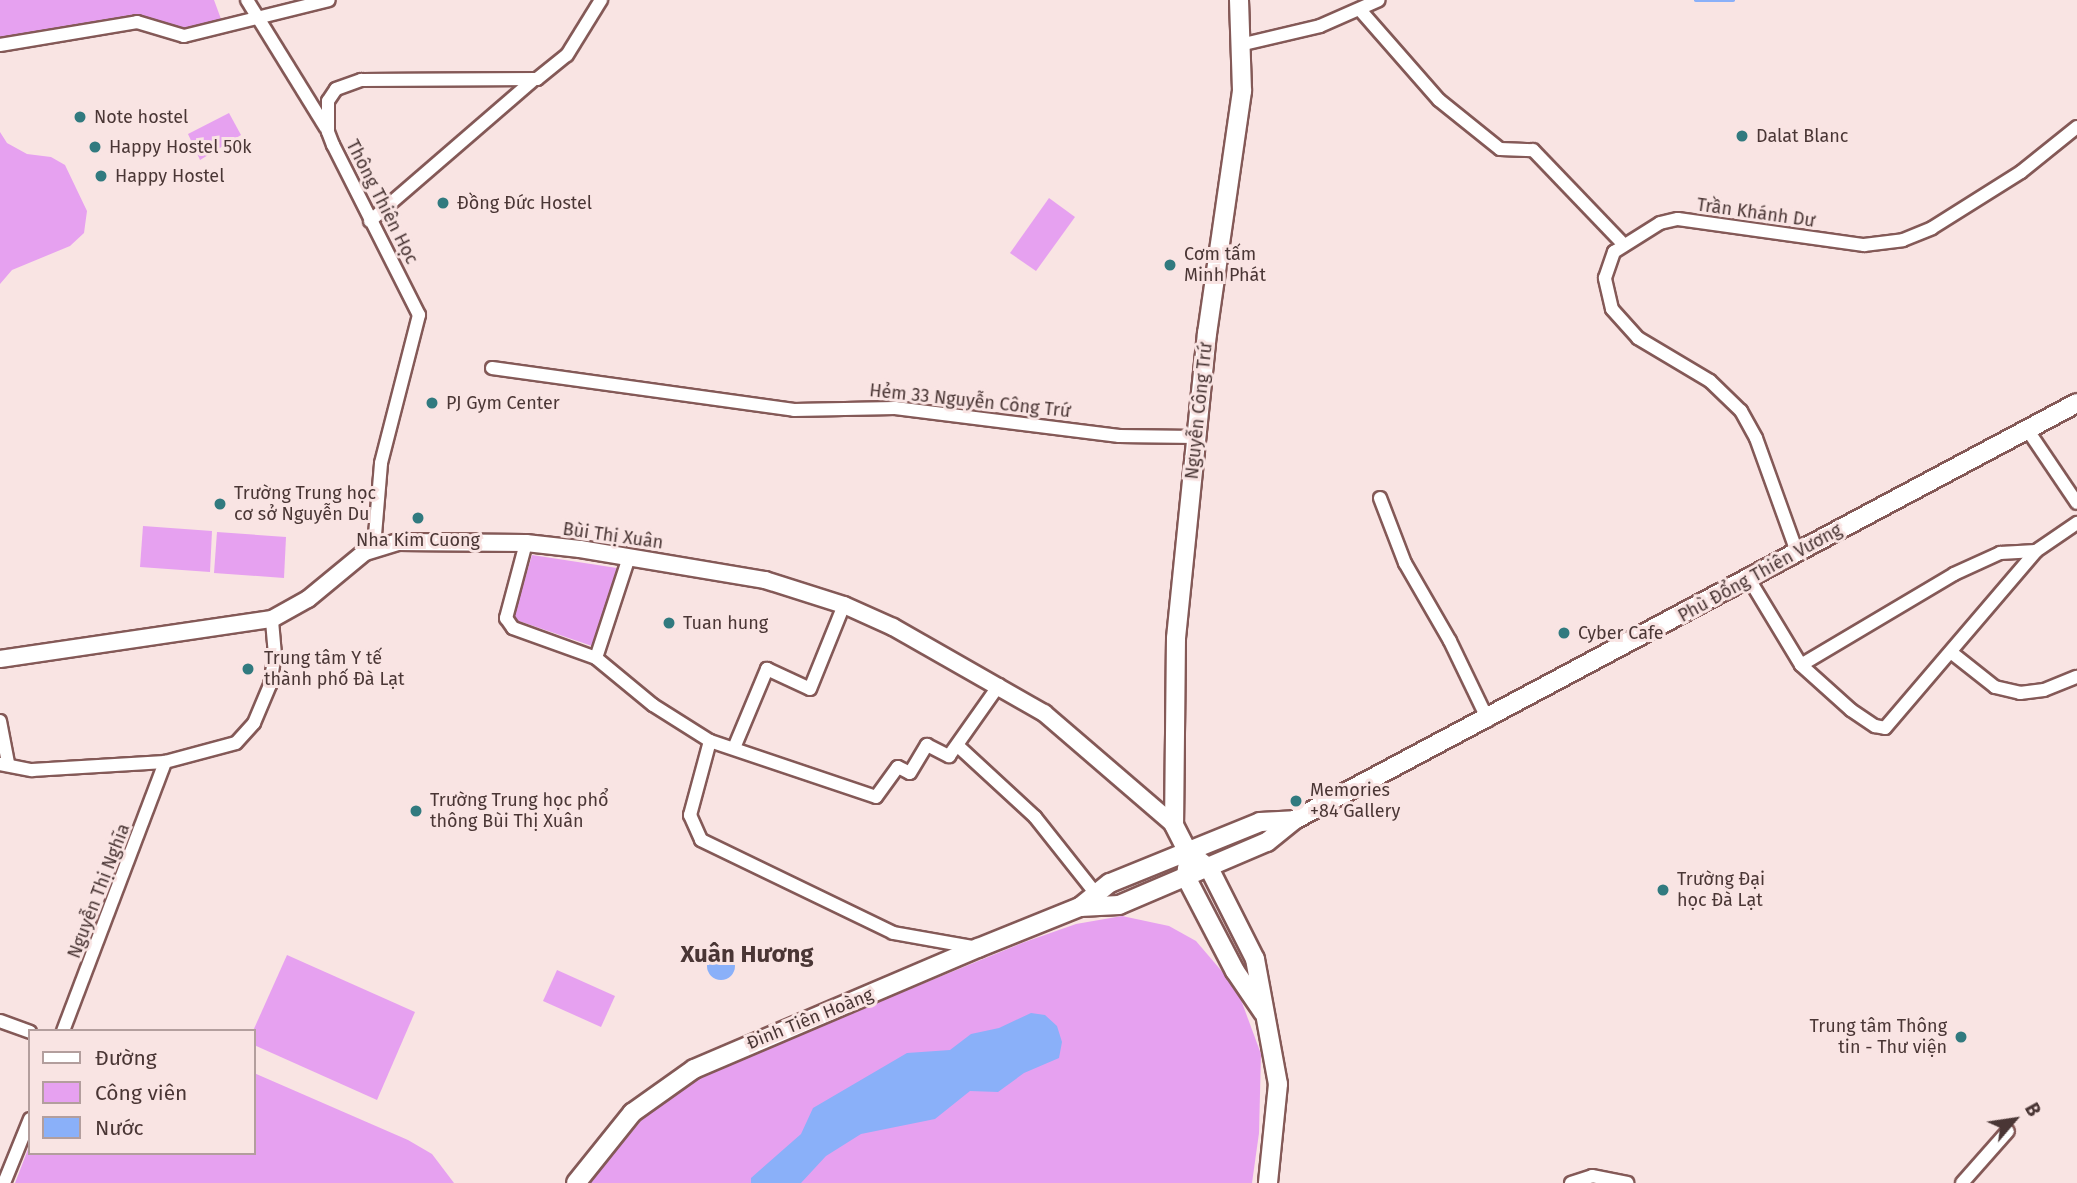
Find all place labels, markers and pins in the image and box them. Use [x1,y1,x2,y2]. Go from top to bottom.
place label: Note hostel [94,106,188,128]
marker: Note hostel [72,109,88,125]
place label: Dalat Blanc [1756,125,1848,147]
marker: Dalat Blanc [1734,128,1750,144]
place label: Happy Hostel 50k [109,136,251,158]
marker: Happy Hostel 50k [87,139,103,155]
place label: Happy Hostel [115,165,224,187]
marker: Happy Hostel [93,168,109,184]
place label: Đồng Đức Hostel [457,192,592,214]
marker: Đồng Đức Hostel [435,195,451,211]
place label: Cơm tấm Minh Phát [1184,244,1266,286]
marker: Cơm tấm Minh Phát [1162,257,1178,273]
place label: PJ Gym Center [446,392,560,414]
marker: PJ Gym Center [424,395,440,411]
place label: Trường Trung học cơ sở Nguyễn Du [234,483,376,526]
marker: Trường Trung học cơ sở Nguyễn Du [212,496,228,512]
marker: Nha Kim Cuong [410,510,426,526]
place label: Nha Kim Cuong [356,529,480,551]
place label: Tuan hung [683,612,768,634]
marker: Tuan hung [661,615,677,631]
place label: Cyber Cafe [1578,622,1664,644]
marker: Cyber Cafe [1556,625,1572,641]
place label: Trung tâm Y tế thành phố Đà Lạt [264,648,404,690]
marker: Trung tâm Y tế thành phố Đà Lạt [238,659,258,679]
place label: Memories +84 Gallery [1310,780,1400,822]
place label: Trường Trung học phổ thông Bùi Thị Xuân [430,790,609,832]
marker: Memories +84 Gallery [1288,793,1304,809]
marker: Trường Trung học phổ thông Bùi Thị Xuân [408,803,424,819]
place label: Trường Đại học Đà Lạt [1677,869,1765,912]
marker: Trường Đại học Đà Lạt [1655,882,1671,898]
place label: Trung tâm Thông tin - Thư viện [1809,1016,1947,1058]
marker: Trung tâm Thông tin - Thư viện [1953,1029,1969,1045]

